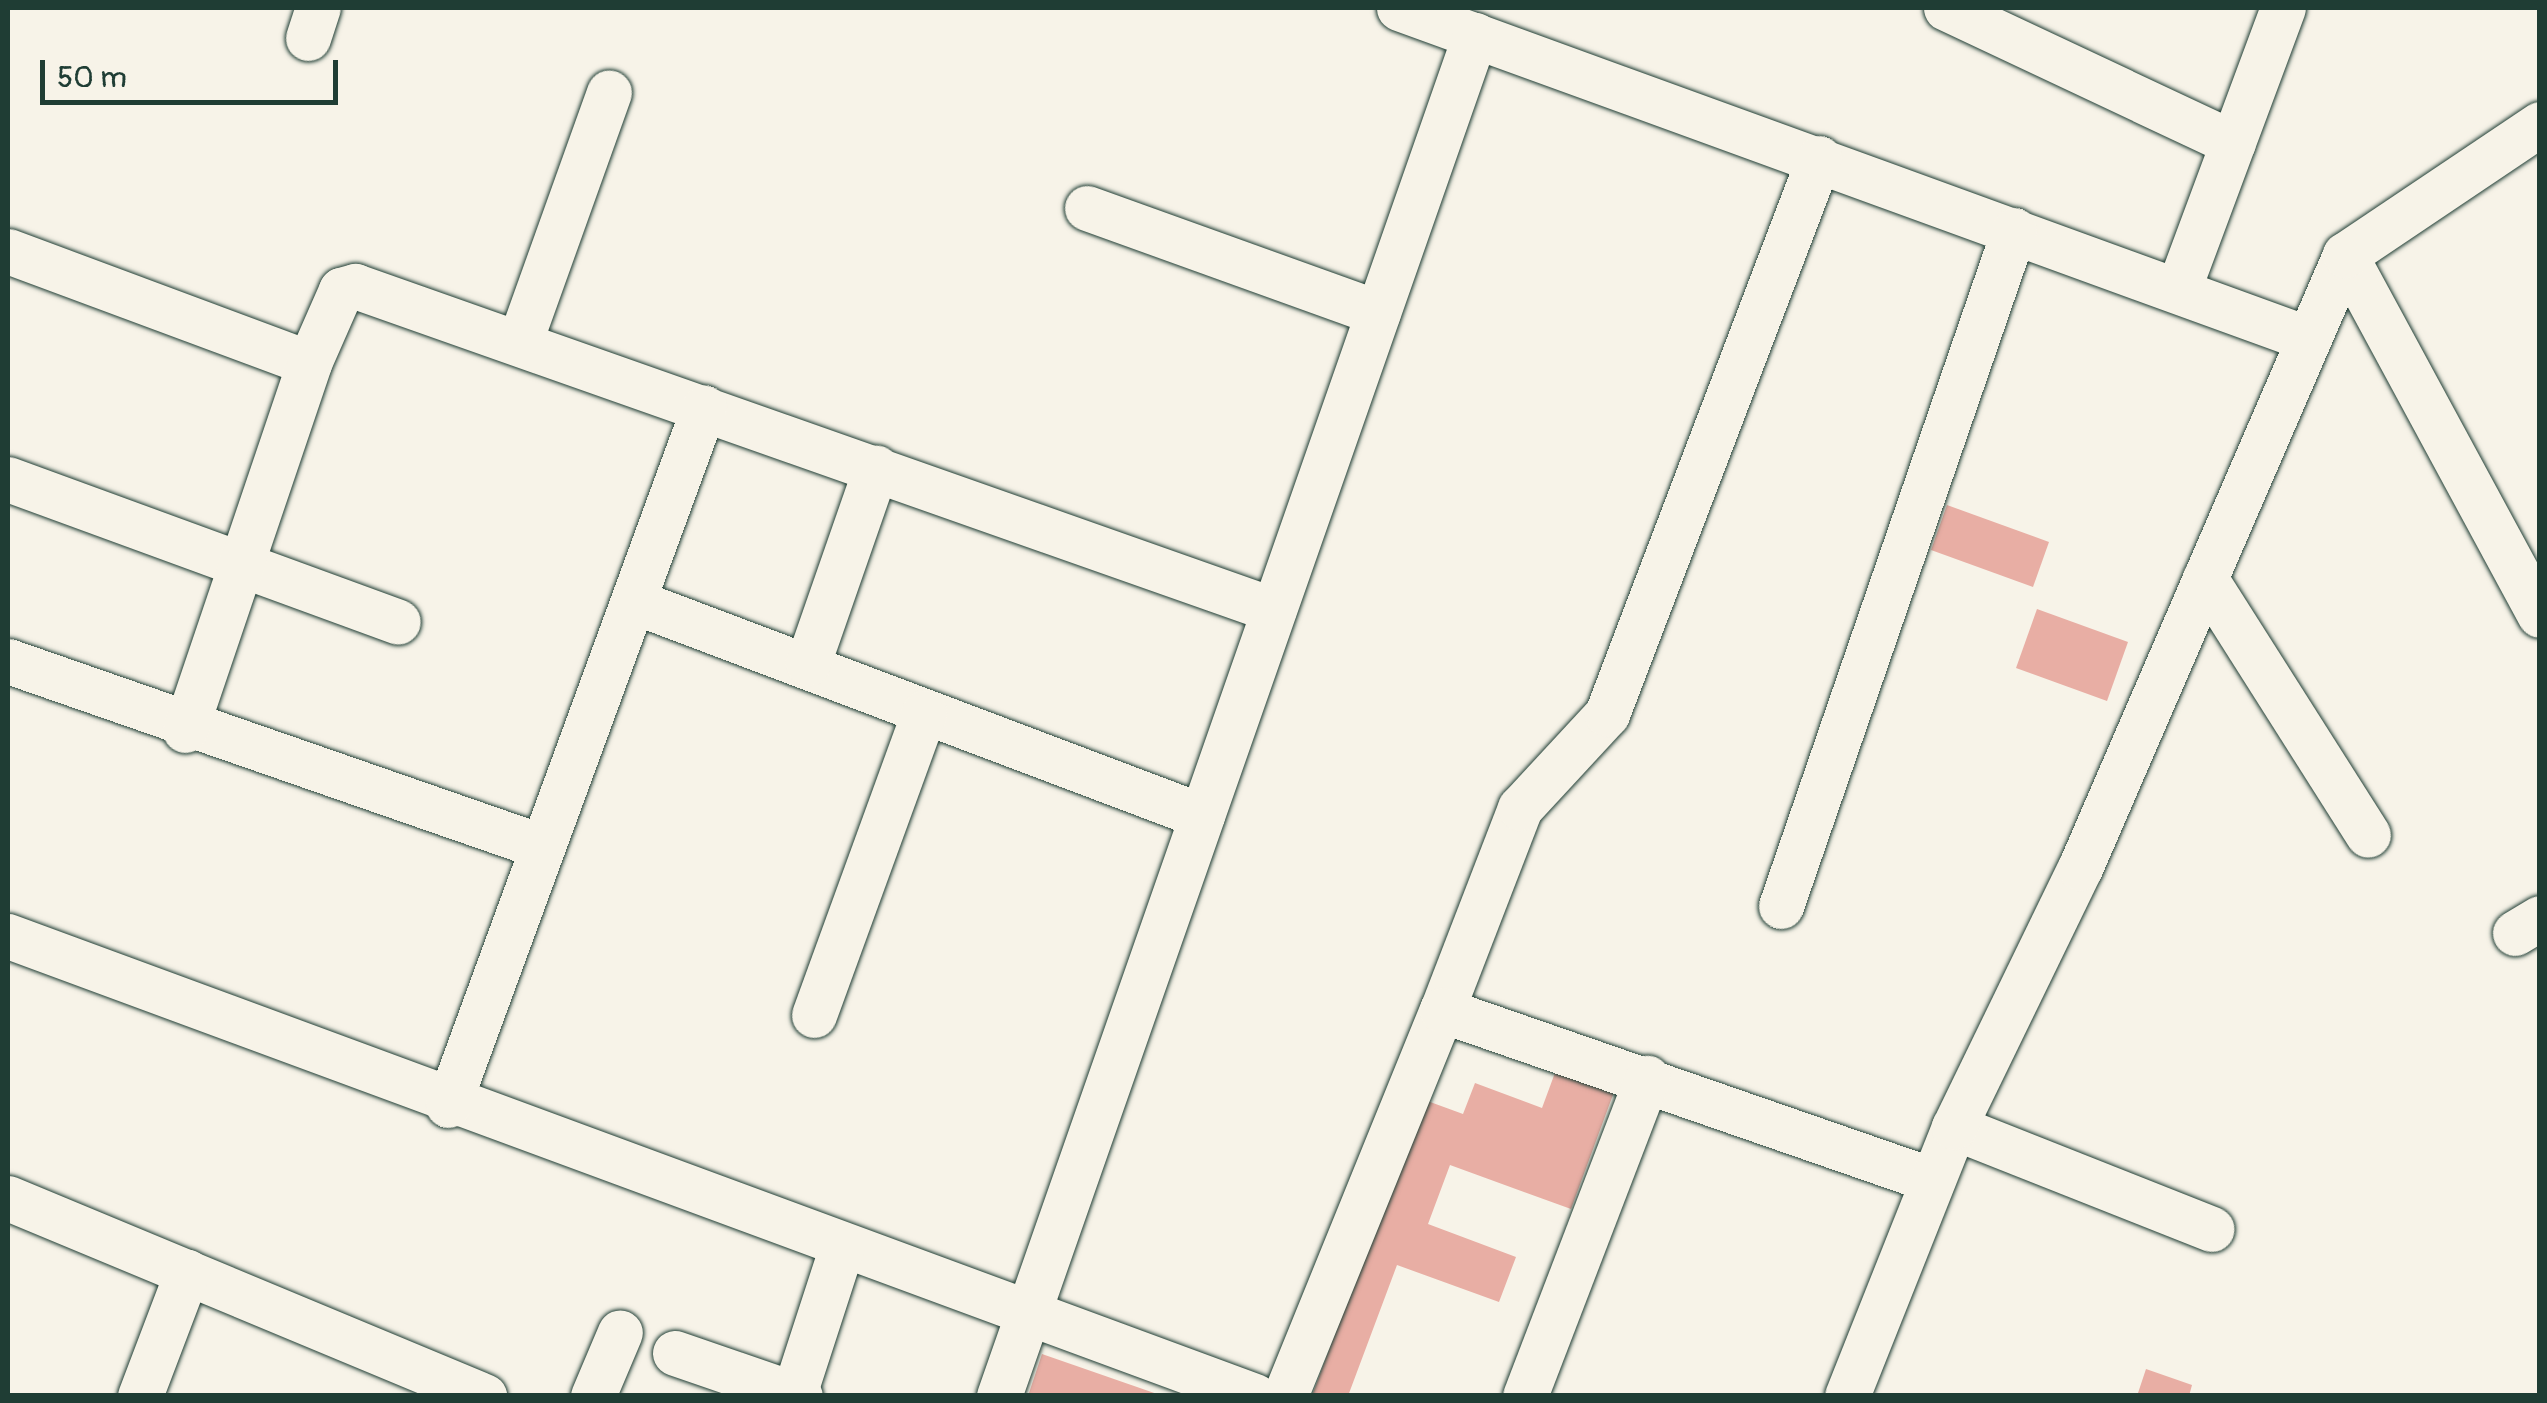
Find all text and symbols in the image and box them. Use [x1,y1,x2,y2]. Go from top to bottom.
scale bar [45,40,342,102]
text: 50 m [57,59,127,96]

